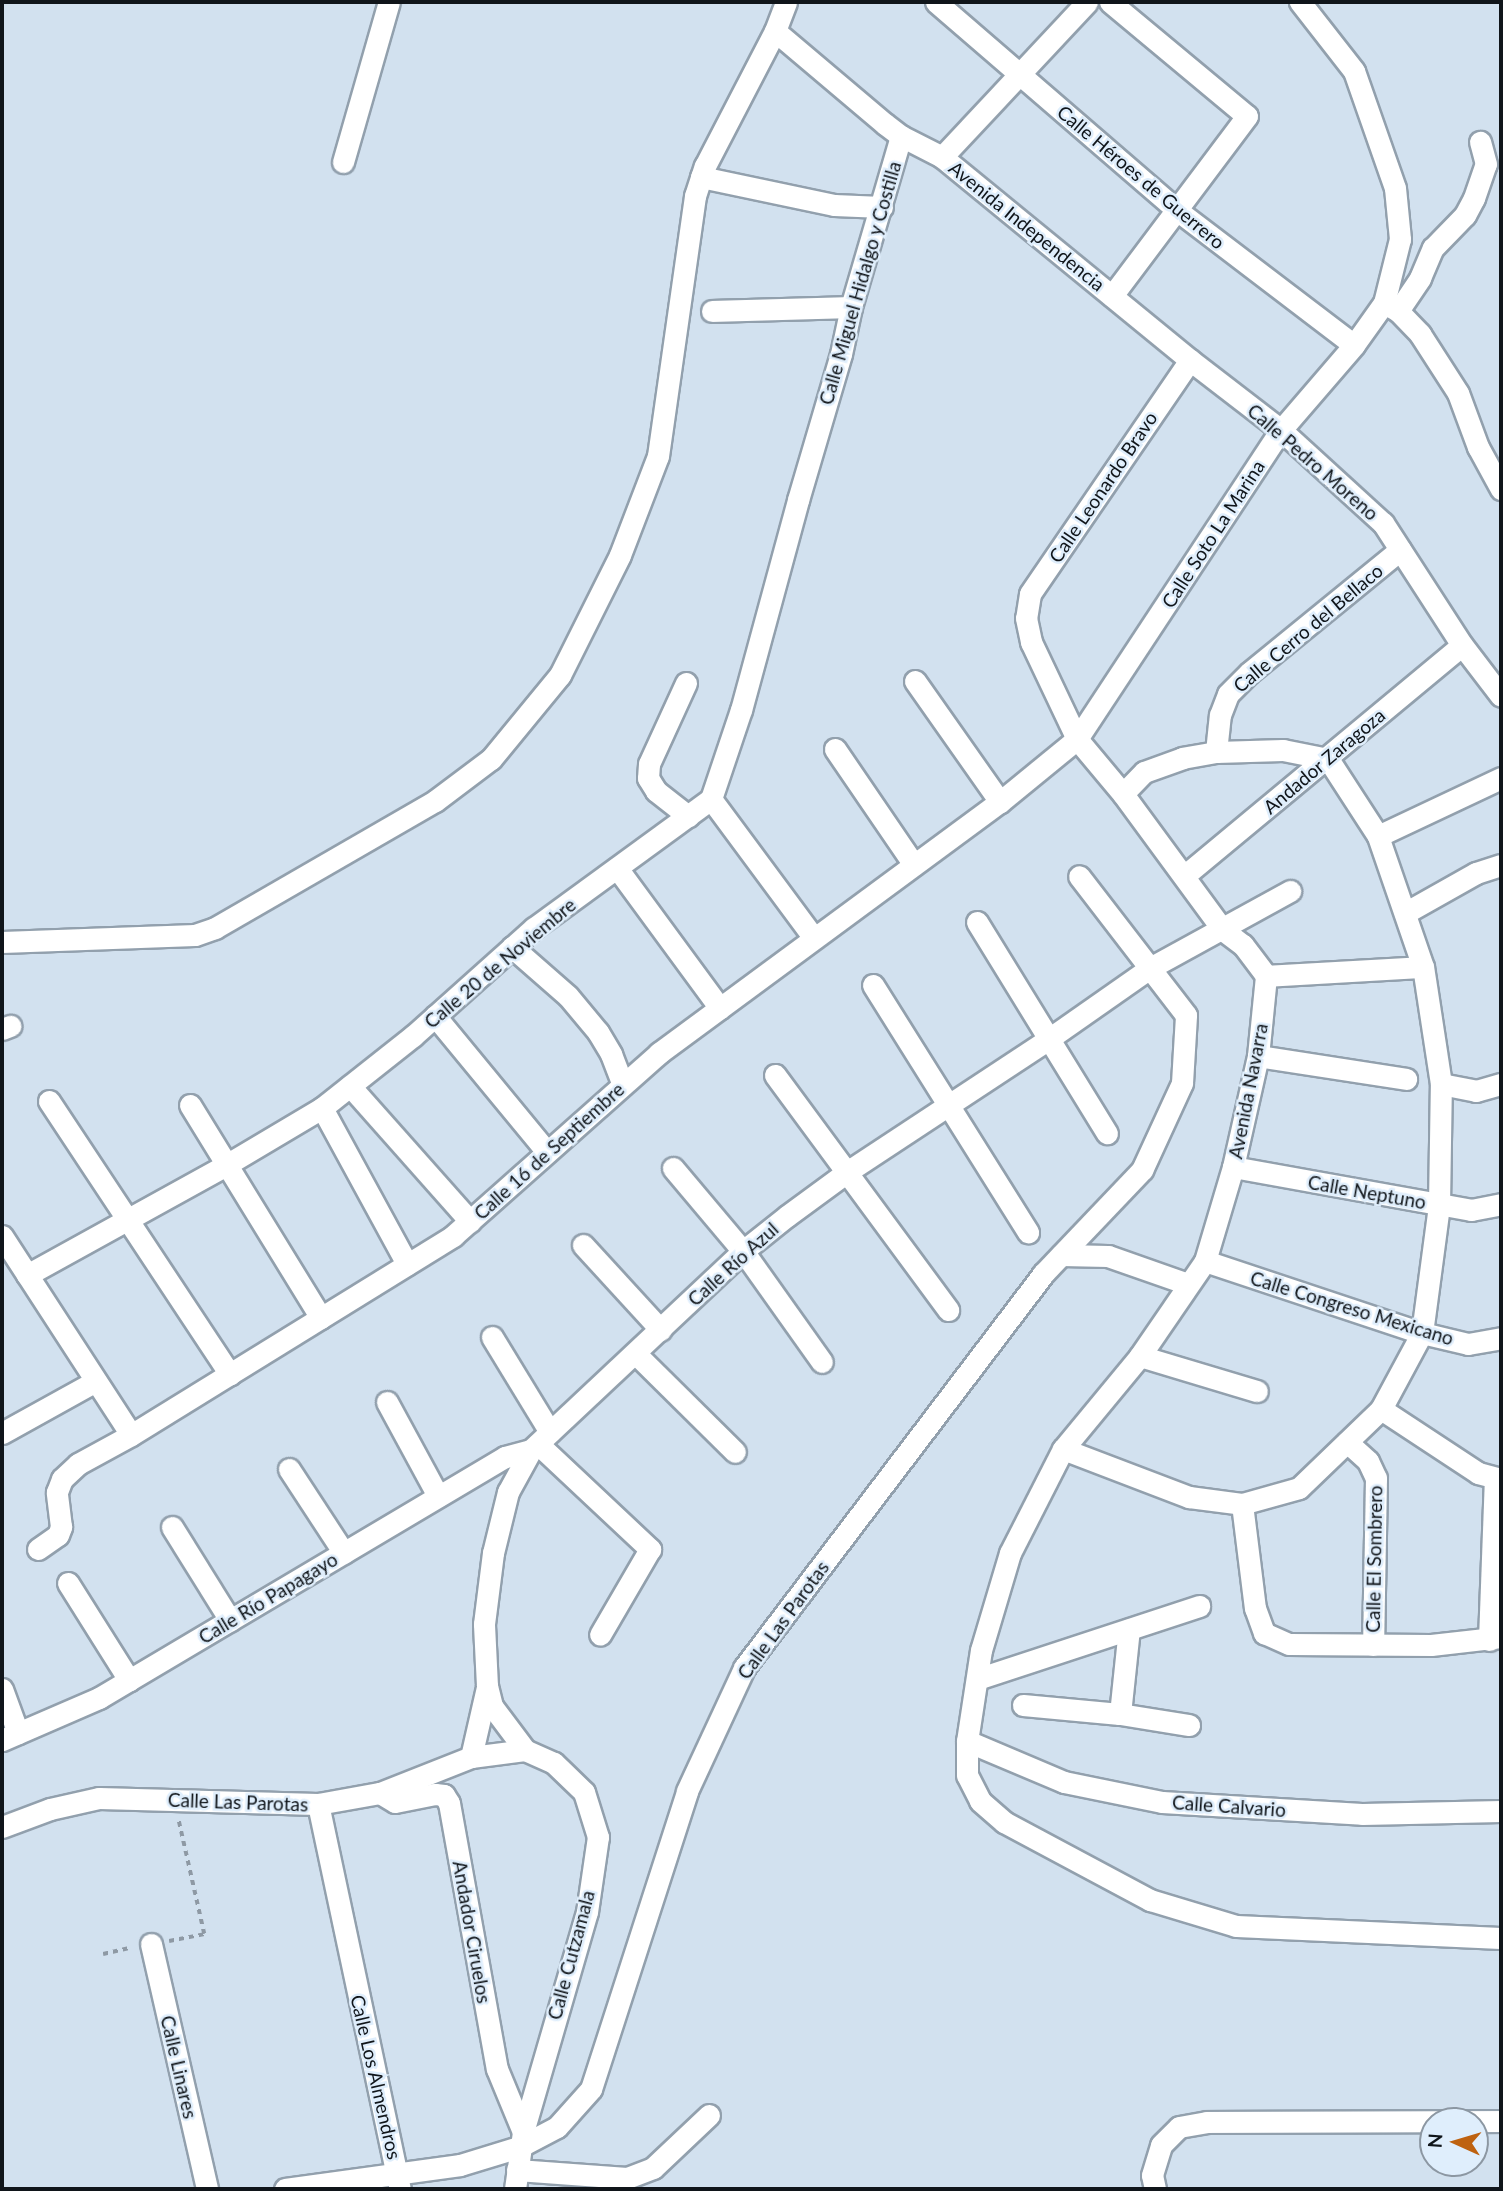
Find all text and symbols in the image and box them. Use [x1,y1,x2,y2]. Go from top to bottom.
street label: Calle Héroes de Guerrero [1053,100,1229,254]
street label: Avenida Independencia [944,156,1110,296]
street label: Calle Miguel Hidalgo y Costilla [814,158,906,408]
street label: Calle Pedro Moreno [1243,399,1383,525]
street label: Calle Leonardo Bravo [1044,407,1162,567]
street label: Calle Soto La Marina [1157,456,1269,612]
street label: Calle Cerro del Bellaco [1229,559,1387,697]
street label: Andador Zaragoza [1258,703,1390,819]
street label: Calle 20 de Noviembre [420,893,580,1033]
street label: Avenida Navarra [1224,1021,1272,1161]
street label: Calle 16 de Septiembre [469,1078,629,1224]
street label: Calle Neptuno [1306,1170,1428,1214]
street label: Calle Río Azul [683,1217,783,1311]
street label: Calle Congreso Mexicano [1248,1266,1456,1350]
street label: Calle El Sombrero [1361,1485,1387,1633]
street label: Calle Río Papagayo [194,1548,342,1648]
street label: Calle Las Parotas [733,1556,833,1684]
street label: Calle Las Parotas [167,1788,309,1816]
street label: Calle Calvario [1171,1791,1287,1821]
street label: Andador Ciruelos [448,1859,496,2005]
street label: Calle Cutzamala [543,1888,599,2022]
street label: Calle Los Almendros [346,1992,406,2162]
street label: Calle Linares [156,2013,202,2121]
north arrow [1419,2107,1489,2177]
text: N [1423,2133,1447,2149]

